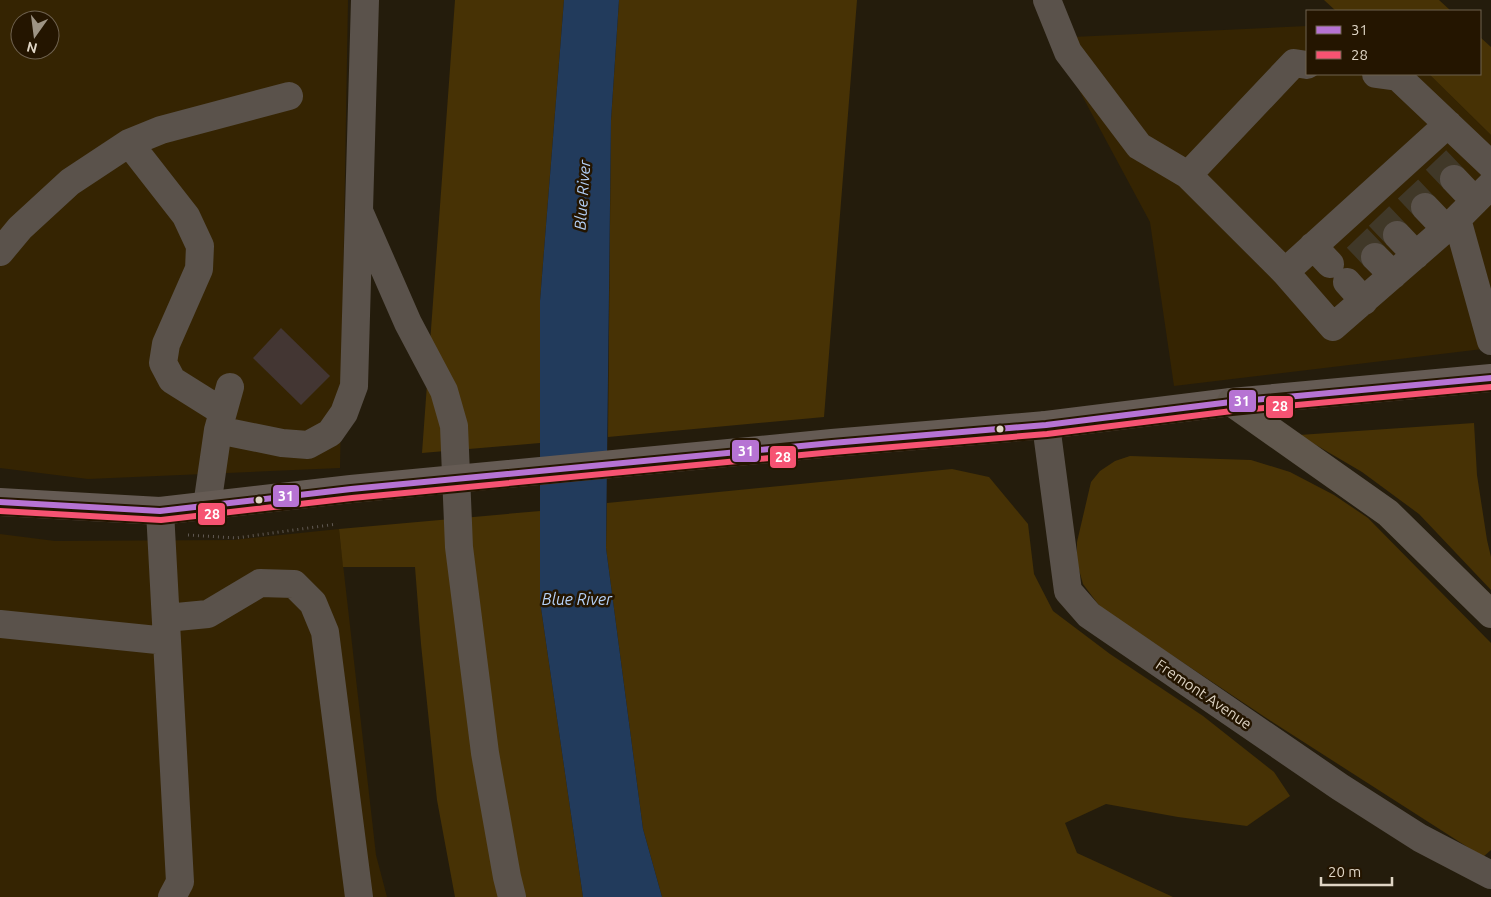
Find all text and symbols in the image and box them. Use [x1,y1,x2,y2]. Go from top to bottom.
north arrow [10,10,60,60]
legend [1306,10,1481,75]
text: 31 [1351,21,1368,38]
text: N [25,39,39,57]
text: 28 [1351,46,1368,63]
water label: Blue River [571,158,593,231]
line badge: 31 [1228,389,1257,413]
text: 31 [1234,393,1250,409]
line badge: 28 [1265,395,1294,419]
text: 28 [1272,398,1288,414]
unlabelled marker [995,424,1005,434]
line badge: 31 [731,439,760,463]
text: 31 [738,443,754,459]
line badge: 28 [769,445,797,469]
text: 28 [775,449,791,465]
line badge: 31 [272,484,300,508]
text: 31 [278,488,294,504]
unlabelled marker [254,495,264,505]
line badge: 28 [197,502,226,526]
text: 28 [204,506,220,522]
water label: Blue River [542,590,613,608]
street label: Fremont Avenue [1153,656,1255,732]
scale bar [1321,854,1392,886]
text: 20 m [1328,863,1361,880]

